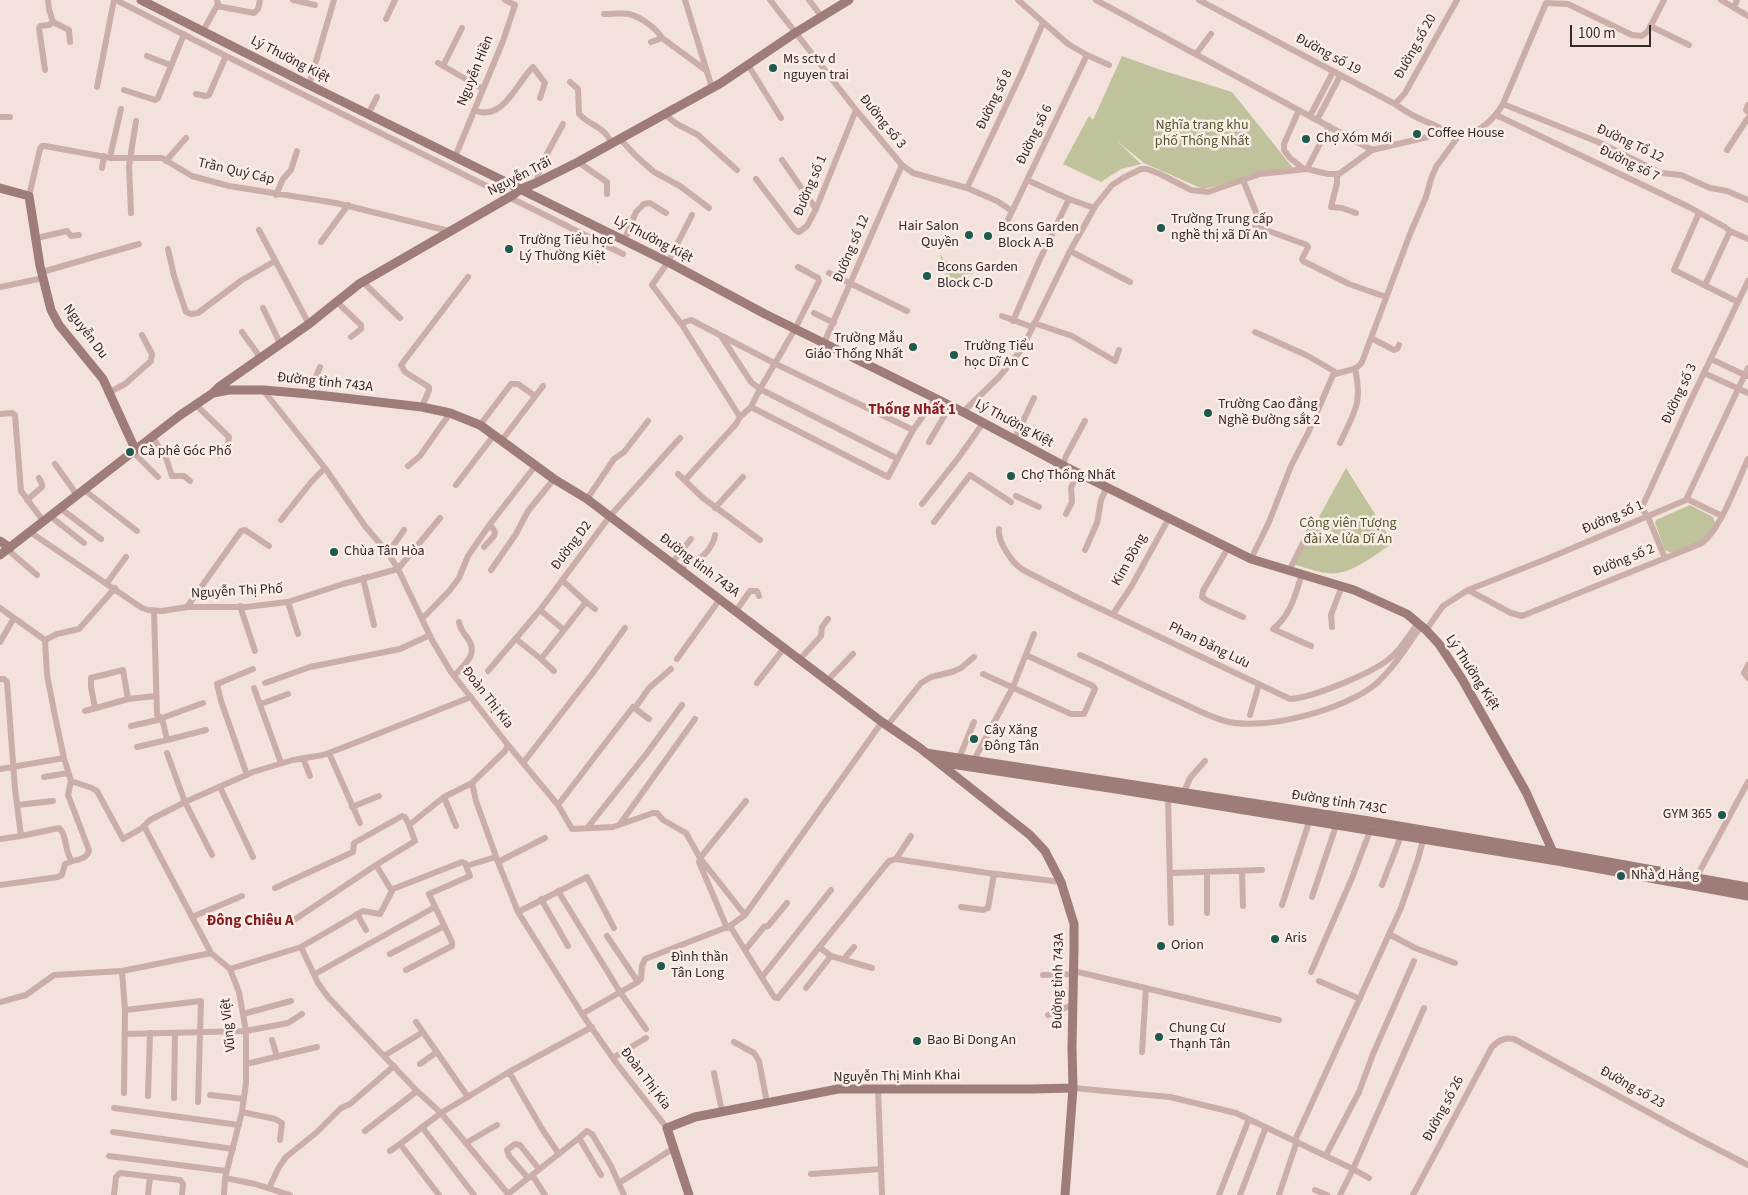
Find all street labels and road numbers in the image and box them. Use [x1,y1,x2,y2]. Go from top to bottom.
street label: Đường số 20 [1391,12,1441,82]
street label: Đường số 19 [1292,31,1364,79]
street label: Lý Thường Kiệt [248,33,332,87]
street label: Nguyễn Hiền [454,33,498,109]
street label: Đường số 8 [973,67,1017,133]
street label: Đường số 3 [855,92,909,152]
street label: Đường số 6 [1013,102,1057,168]
street label: Đường Tổ 12 [1594,121,1666,167]
street label: Đường số 7 [1596,142,1662,186]
street label: Đường số 1 [791,153,831,219]
street label: Nguyễn Trãi [485,154,555,200]
street label: Trần Quý Cáp [196,155,276,189]
street label: Lý Thường Kiệt [611,213,695,267]
street label: Đường số 12 [830,213,874,285]
street label: Nguyễn Du [59,301,111,363]
street label: Đường số 3 [1659,361,1701,427]
street label: Đường tỉnh 743A [276,370,374,396]
street label: Lý Thường Kiệt [972,396,1056,452]
street label: Đường số 1 [1580,498,1646,538]
street label: Đường D2 [548,518,596,574]
street label: Đường tỉnh 743A [655,530,743,602]
street label: Kim Đồng [1109,531,1151,589]
street label: Đường số 2 [1591,541,1657,581]
street label: Nguyễn Thị Phố [191,581,283,603]
street label: Phan Đăng Lưu [1166,619,1252,673]
street label: Lý Thường Kiệt [1441,632,1503,714]
street label: Đoàn Thị Kia [458,664,516,732]
street label: Đường tỉnh 743C [1290,787,1388,819]
street label: Đường tỉnh 743A [1050,933,1068,1029]
street label: Vũng Việt [218,997,240,1053]
street label: Đoàn Thị Kia [616,1044,674,1114]
street label: Đường số 23 [1597,1063,1667,1113]
street label: Nguyễn Thị Minh Khai [833,1067,961,1087]
street label: Đường số 26 [1420,1073,1468,1145]

